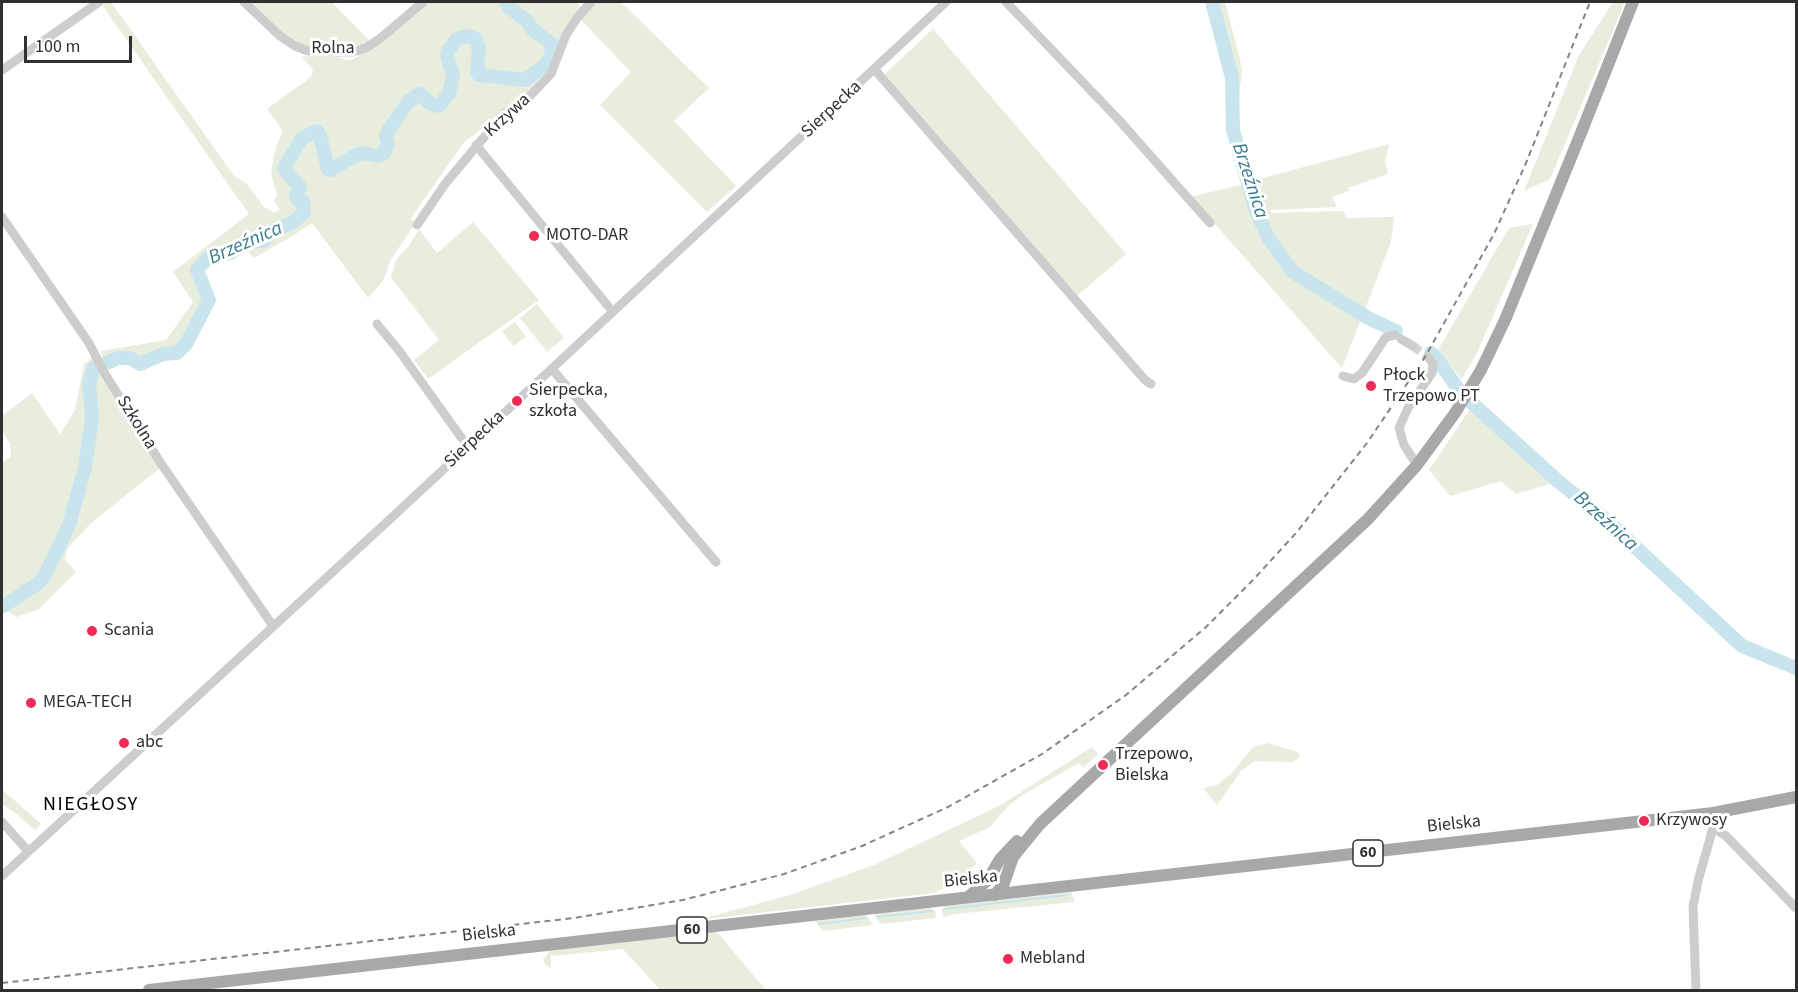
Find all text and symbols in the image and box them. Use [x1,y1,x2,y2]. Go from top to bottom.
scale bar [27,24,135,62]
text: 100 m [35,34,80,59]
street label: Rolna [311,38,355,60]
street label: Sierpecka [798,77,866,143]
street label: Krzywa [481,90,535,142]
water label: Brzeźnica [1225,140,1273,222]
water label: Brzeźnica [205,217,287,271]
place label: MOTO-DAR [546,225,628,247]
marker: MOTO-DAR [527,229,541,243]
place label: Płock Trzepowo PT [1383,365,1480,407]
marker: Płock Trzepowo PT [1364,379,1378,393]
place label: Sierpecka, szkoła [529,380,608,422]
street label: Szkolna [111,392,161,454]
marker: Sierpecka, szkoła [510,394,524,408]
street label: Sierpecka [441,407,509,473]
water label: Brzeźnica [1568,487,1642,557]
place label: Scania [104,620,154,642]
marker: Scania [85,624,99,638]
place label: MEGA-TECH [43,692,132,714]
marker: MEGA-TECH [24,696,38,710]
place label: abc [136,732,163,754]
marker: abc [117,736,131,750]
place label: Trzepowo, Bielska [1115,744,1193,786]
marker: Trzepowo, Bielska [1096,758,1110,772]
district label: NIEGŁOSY [43,794,139,818]
place label: Krzywosy [1656,810,1727,832]
street label: Bielska [1426,811,1482,839]
marker: Krzywosy [1637,814,1651,828]
road number: 60 [1353,840,1383,866]
street label: Bielska [943,866,999,894]
road number: 60 [677,917,707,943]
street label: Bielska [461,920,517,948]
place label: Mebland [1020,948,1085,970]
marker: Mebland [1001,952,1015,966]

